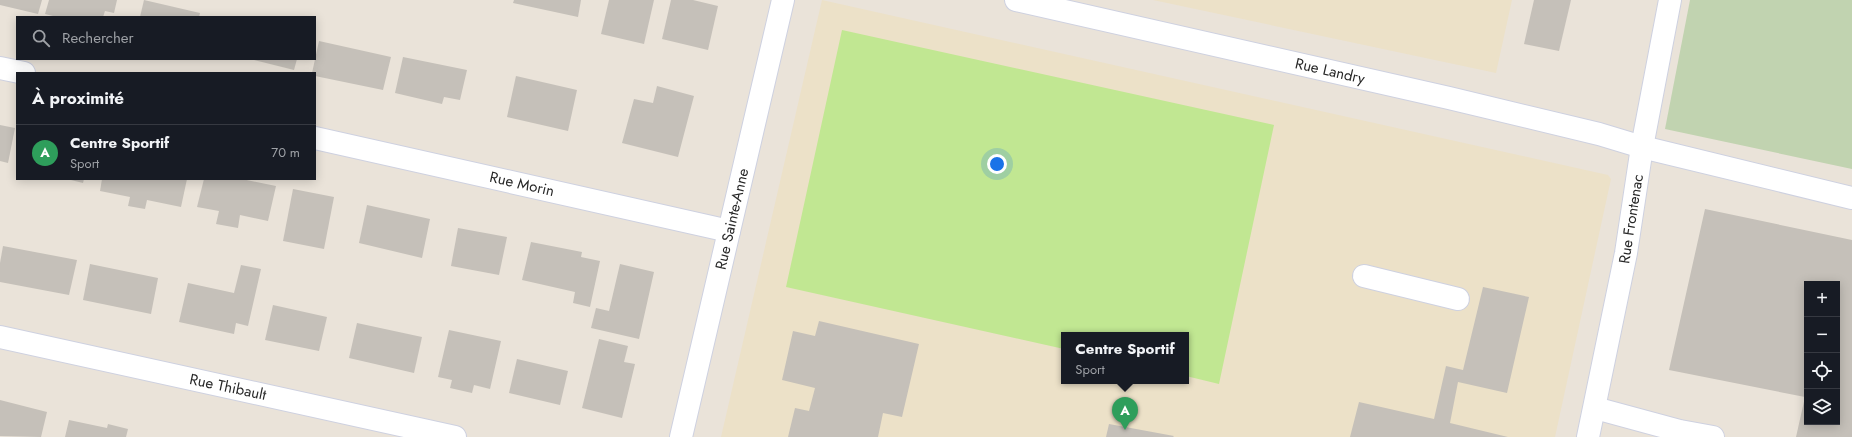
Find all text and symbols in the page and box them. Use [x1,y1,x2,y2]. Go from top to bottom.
search box [16,16,316,60]
icon: search [30,27,52,49]
text: Rechercher [62,27,134,49]
street label: Rue Landry [1293,52,1367,90]
text: À proximité [32,86,124,110]
text: Centre Sportif [70,132,169,154]
text: A [40,143,50,162]
text: 70 m [271,143,300,162]
text: Sport [70,154,99,173]
your location [987,154,1007,174]
street label: Rue Morin [487,166,557,202]
street label: Rue Sainte-Anne [710,166,754,272]
street label: Rue Frontenac [1613,173,1649,265]
map controls [1804,281,1840,425]
button: + [1804,281,1840,317]
button: − [1804,317,1840,353]
popup [1061,332,1189,384]
text: Centre Sportif [1075,338,1175,360]
button: locate [1804,353,1840,389]
text: Sport [1075,360,1105,379]
street label: Rue Thibault [188,368,269,406]
button: layers [1804,389,1840,425]
pin: A [1112,397,1138,430]

